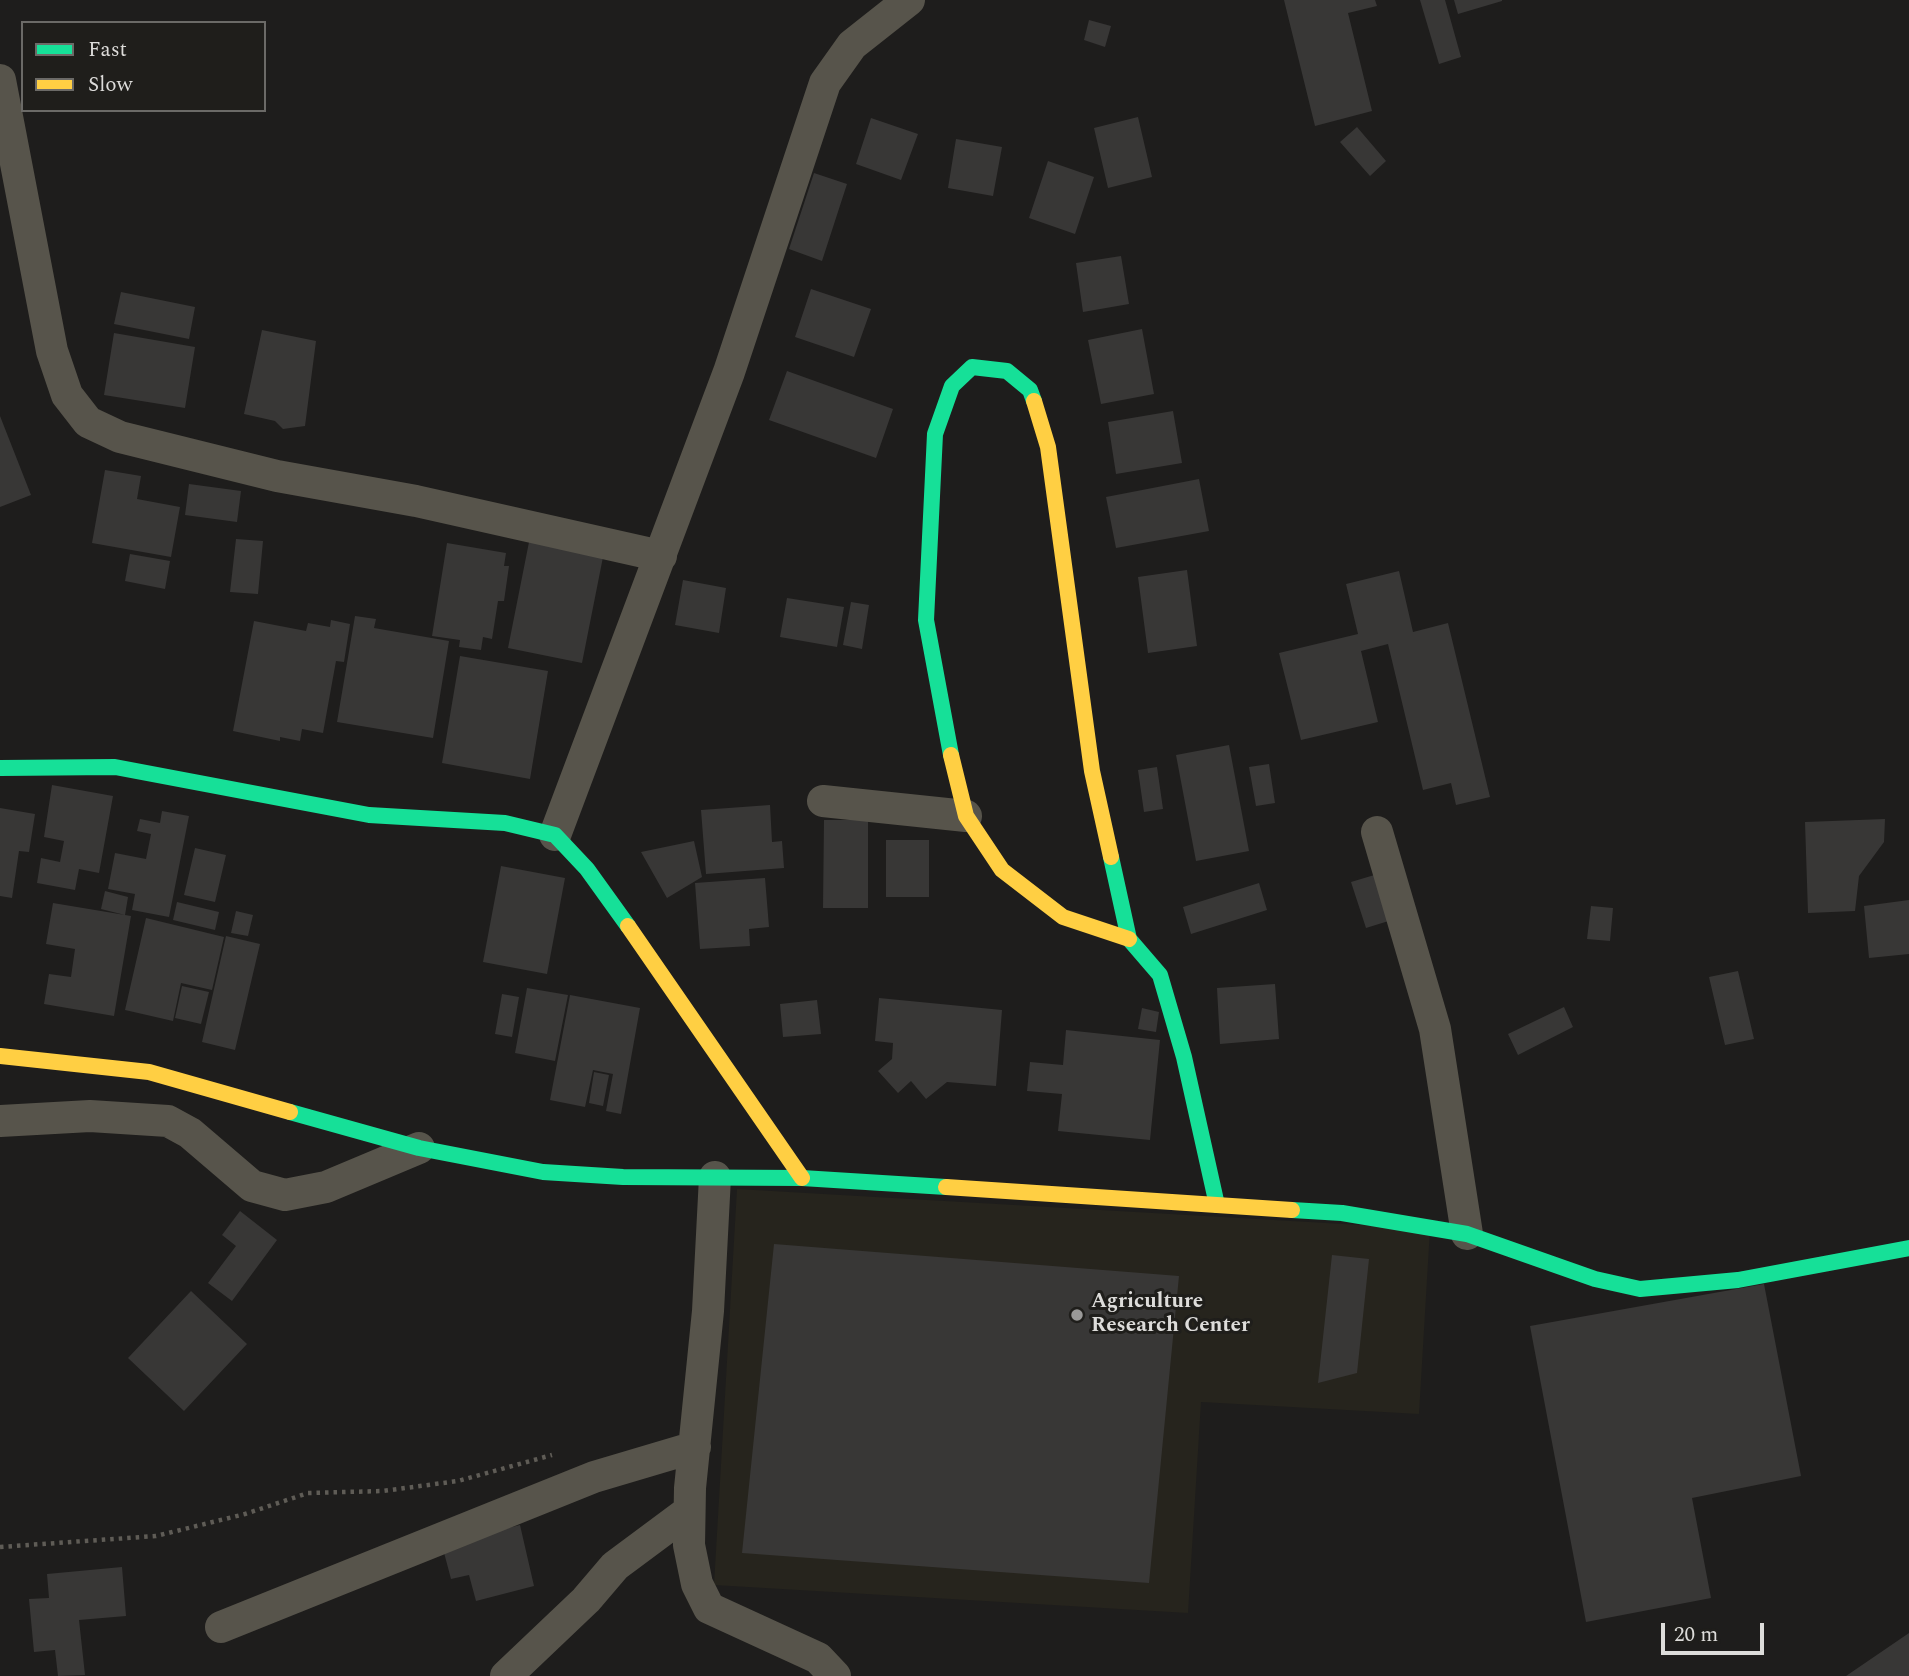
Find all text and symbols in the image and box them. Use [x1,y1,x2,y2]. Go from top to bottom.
legend [21,21,266,112]
text: Fast [88,34,127,66]
text: Slow [88,69,132,101]
place label: Agriculture Research Center [1091,1290,1250,1340]
marker: Agriculture Research Center [1069,1307,1085,1323]
scale bar [1664,1610,1767,1654]
text: 20 m [1674,1619,1718,1651]

